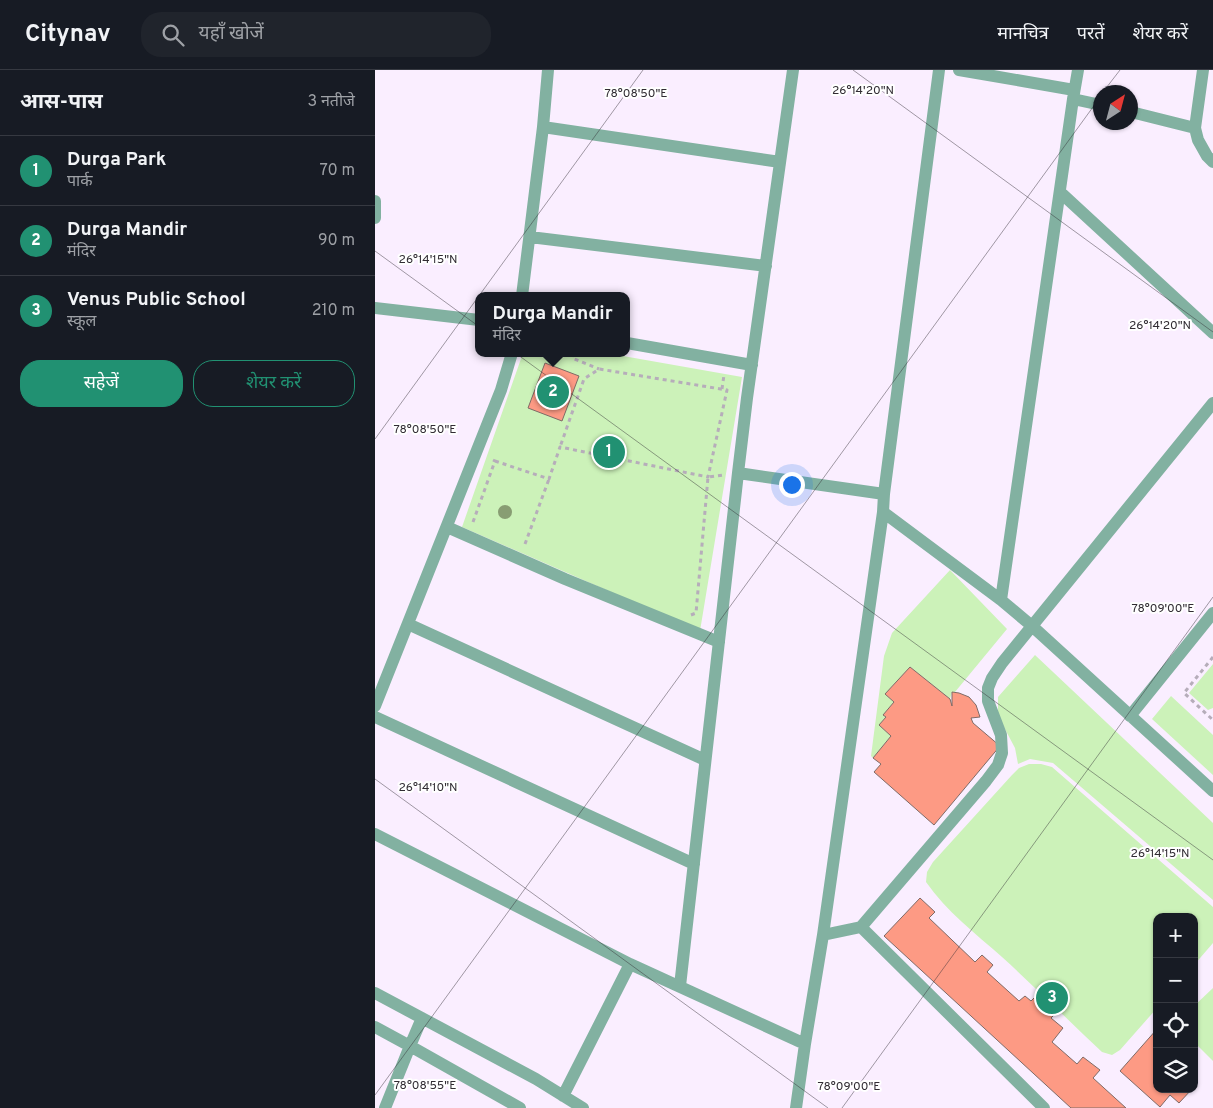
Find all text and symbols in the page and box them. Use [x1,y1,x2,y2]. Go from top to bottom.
search box [141,12,491,57]
text: Citynav [25,20,111,50]
icon: search [159,21,187,49]
text: यहाँ खोजें [199,22,264,46]
text: मानचित्र [997,23,1049,46]
text: परतें [1077,23,1105,46]
text: शेयर करें [1133,23,1188,46]
text: 26°14'20"N [832,83,894,99]
north arrow [1093,85,1138,130]
text: 78°08'50"E [605,86,667,102]
text: आस-पास [20,89,103,116]
text: 3 नतीजे [308,92,355,112]
text: Durga Park [67,148,166,172]
text: 1 [33,161,39,181]
text: 70 m [320,161,355,181]
text: पार्क [67,172,93,192]
text: Durga Mandir [67,218,187,242]
text: 2 [31,231,41,251]
text: 90 m [318,231,355,251]
text: मंदिर [67,242,96,262]
text: 26°14'15"N [399,252,457,268]
text: Venus Public School [67,288,246,312]
popup [475,292,630,357]
text: 3 [31,301,41,321]
text: 210 m [312,301,355,321]
text: Durga Mandir [492,302,613,326]
text: स्कूल [67,312,96,332]
text: 26°14'20"N [1129,318,1191,334]
text: मंदिर [492,326,521,346]
button: सहेजें [20,360,183,407]
button: शेयर करें [193,360,355,407]
pin: 2 [537,373,569,411]
text: 78°08'50"E [394,422,456,438]
pin: 1 [593,433,625,471]
your location [779,472,805,498]
text: 78°09'00"E [1132,601,1194,617]
text: 26°14'10"N [398,780,458,796]
text: 26°14'15"N [1131,846,1189,862]
map controls [1153,913,1198,1093]
button: + [1153,913,1198,958]
button: − [1153,958,1198,1003]
pin: 3 [1036,979,1068,1017]
button: locate [1153,1003,1198,1048]
button: layers [1153,1048,1198,1093]
text: 78°08'55"E [394,1078,456,1094]
text: 78°09'00"E [818,1079,880,1095]

